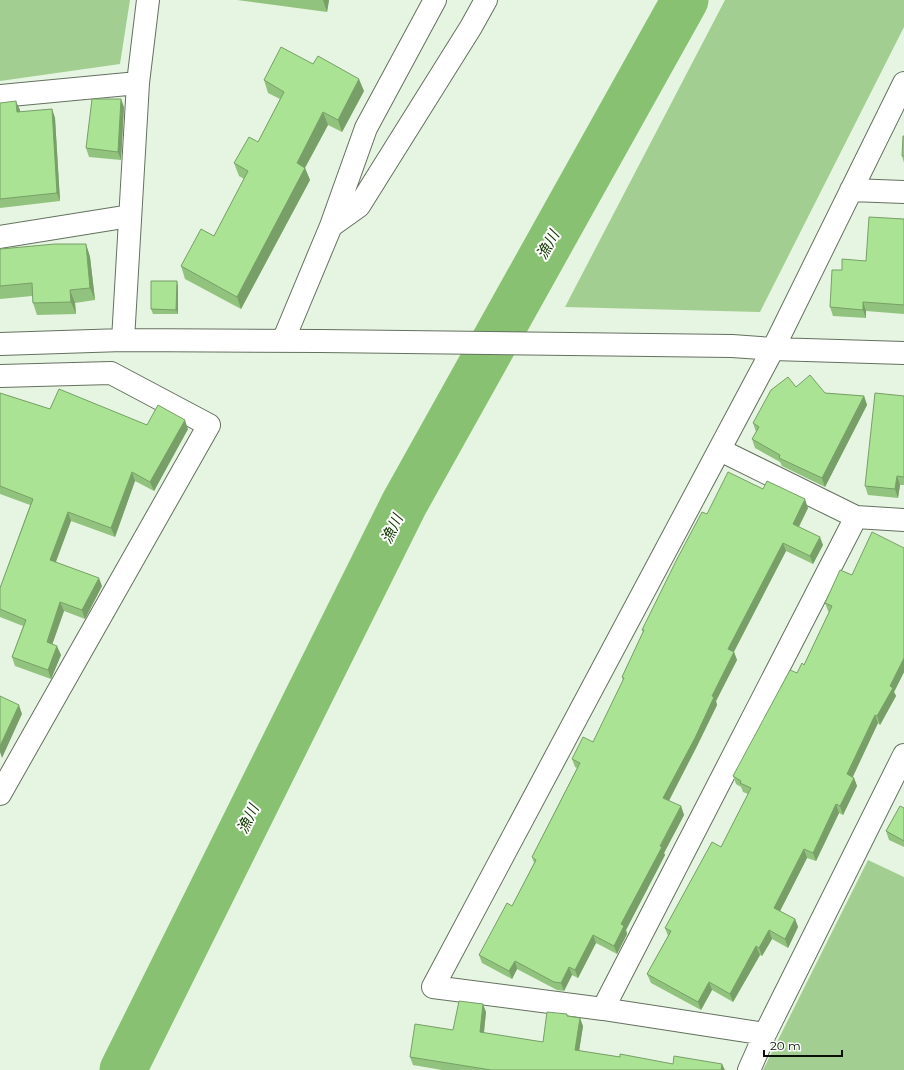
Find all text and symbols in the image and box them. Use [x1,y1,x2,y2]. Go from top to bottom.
water label: 漁川 [532,225,564,262]
water label: 漁川 [376,509,408,546]
water label: 漁川 [232,799,264,836]
scale bar [764,1032,842,1058]
text: 20 m [770,1038,801,1053]

